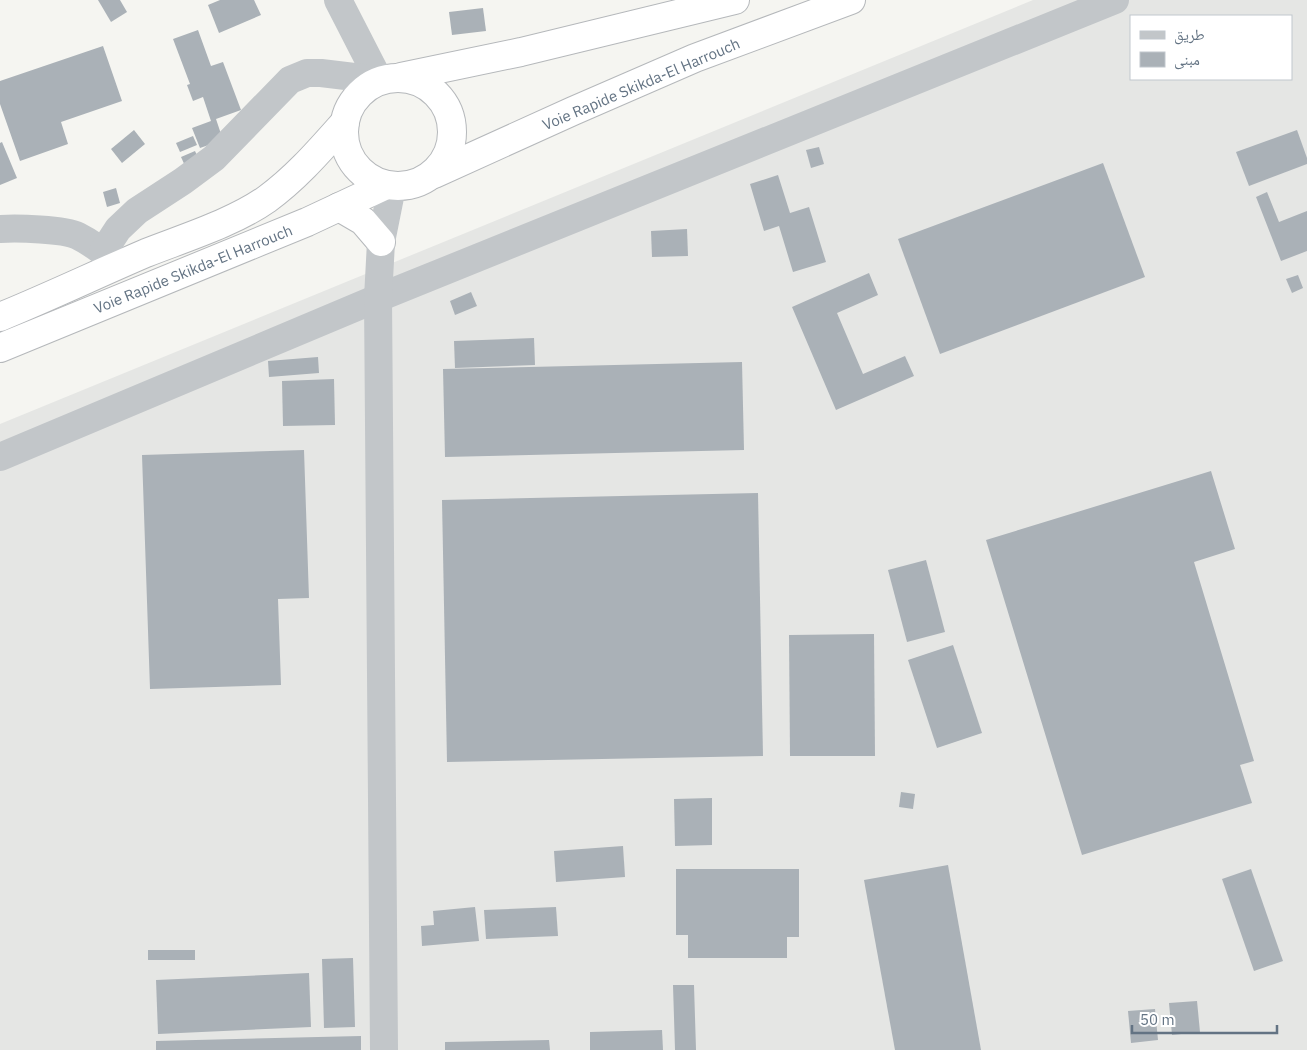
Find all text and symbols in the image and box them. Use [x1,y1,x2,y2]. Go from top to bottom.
legend [1130,15,1292,80]
text: طريق [1174,25,1205,45]
street label: Voie Rapide Skikda-El Harrouch [539,34,743,134]
text: مبنى [1174,50,1200,70]
street label: Voie Rapide Skikda-El Harrouch [91,220,295,318]
scale bar [1132,1002,1277,1034]
text: 50 m [1140,1010,1175,1029]

